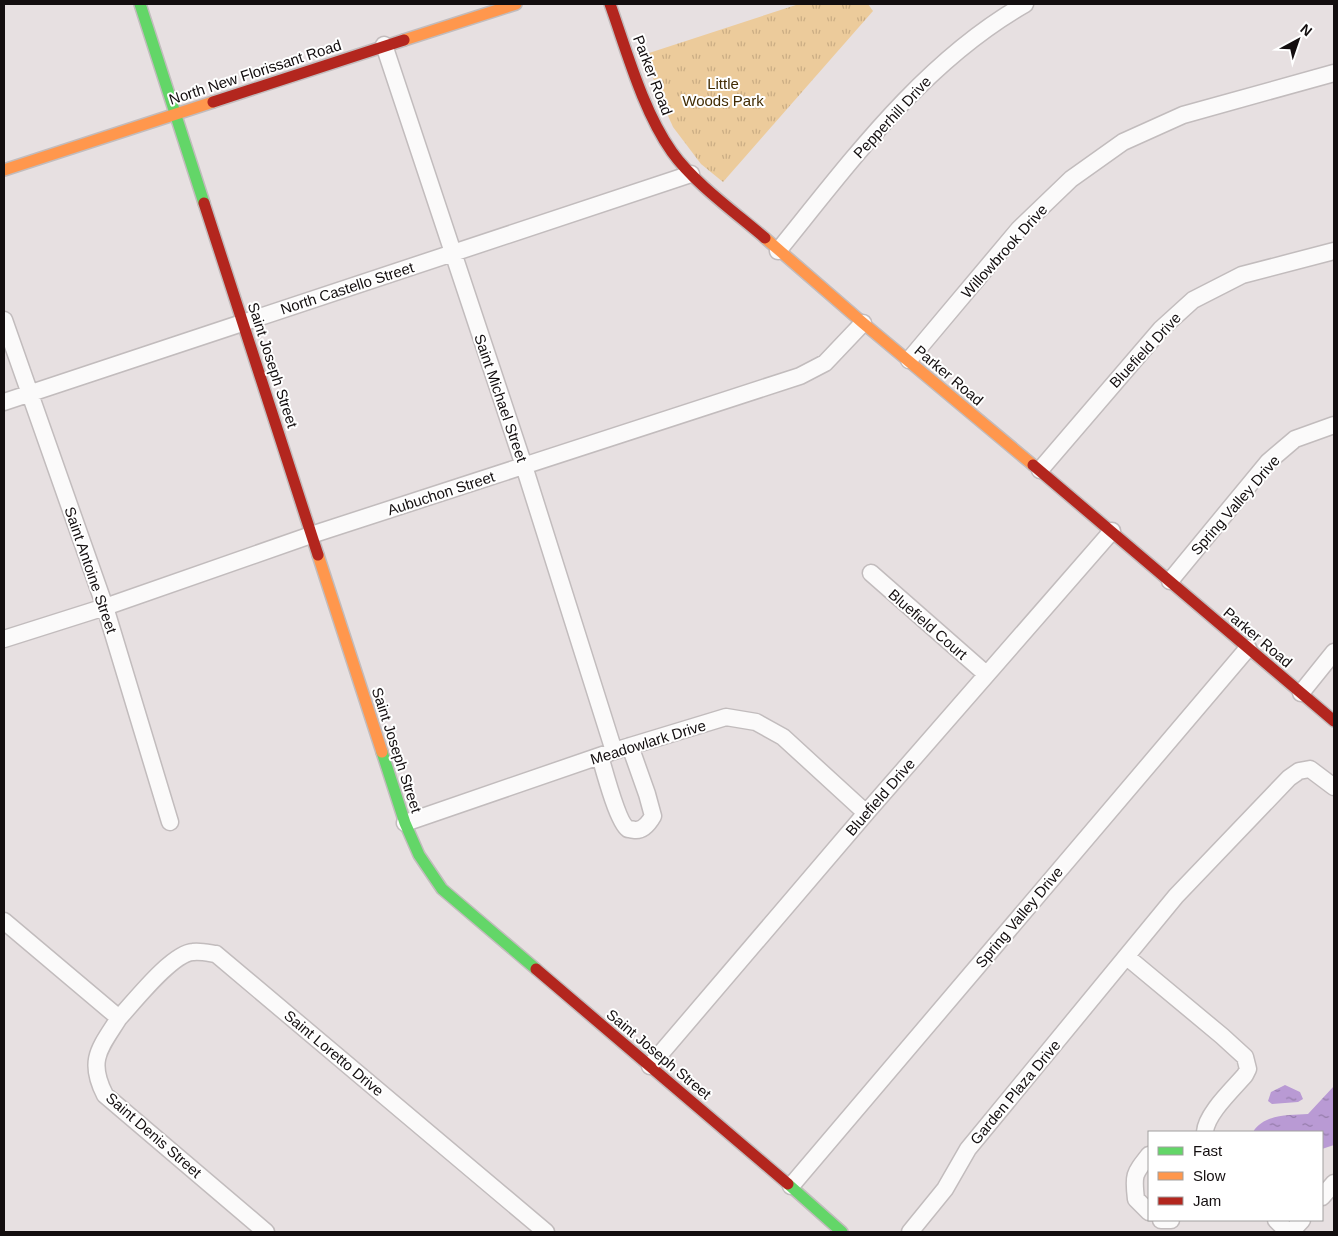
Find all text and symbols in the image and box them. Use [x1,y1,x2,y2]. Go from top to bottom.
north arrow [1273,15,1323,65]
text: N [1297,21,1315,39]
street label: Parker Road [630,33,676,117]
street label: North New Florissant Road [167,36,343,108]
street label: Pepperhill Drive [850,72,934,162]
park label: Little Woods Park [682,75,764,109]
street label: Willowbrook Drive [958,201,1050,301]
street label: North Castello Street [278,258,417,318]
street label: Saint Joseph Street [245,300,302,431]
street label: Bluefield Drive [1106,309,1184,391]
street label: Saint Michael Street [471,332,531,465]
street label: Parker Road [911,341,987,409]
street label: Spring Valley Drive [1187,452,1283,558]
street label: Aubuchon Street [385,467,498,518]
street label: Saint Antoine Street [61,505,121,636]
street label: Bluefield Court [885,585,971,663]
street label: Parker Road [1220,603,1296,671]
street label: Saint Joseph Street [369,685,426,816]
street label: Meadowlark Drive [588,716,708,768]
street label: Bluefield Drive [842,755,918,839]
street label: Spring Valley Drive [972,863,1066,971]
street label: Saint Joseph Street [603,1005,715,1103]
street label: Saint Loretto Drive [281,1007,387,1099]
street label: Garden Plaza Drive [966,1036,1064,1148]
street label: Saint Denis Street [103,1089,206,1182]
legend [1148,1131,1323,1221]
text: Fast [1193,1142,1223,1159]
text: Slow [1193,1167,1226,1184]
text: Jam [1193,1192,1221,1209]

